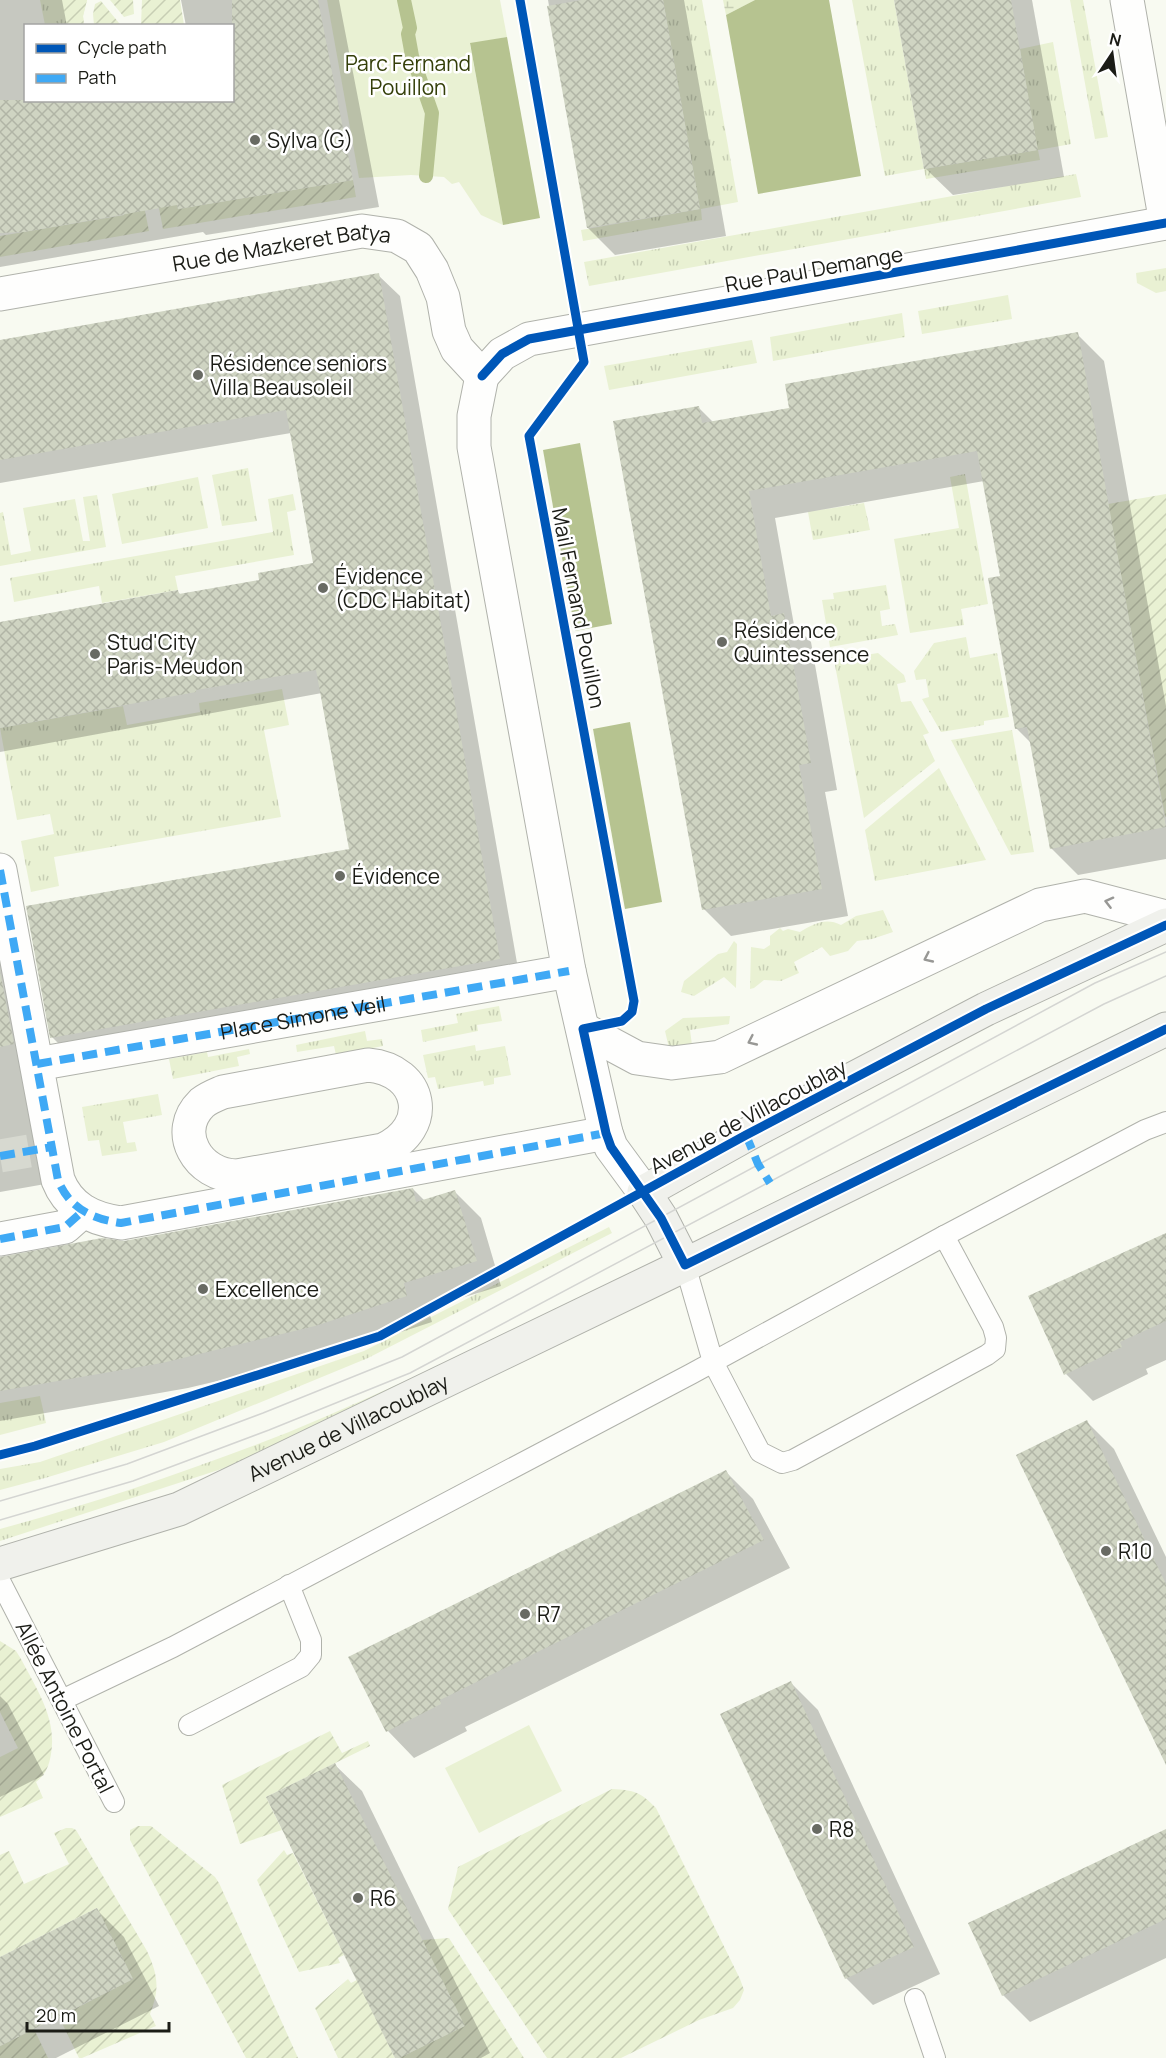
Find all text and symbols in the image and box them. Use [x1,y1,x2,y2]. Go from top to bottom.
legend [24,24,234,102]
north arrow [1082,24,1142,84]
text: N [1107,27,1123,51]
text: Cycle path [78,35,167,59]
park label: Parc Fernand Pouillon [345,49,471,101]
text: Path [78,65,116,89]
place label: Sylva (G) [267,126,353,154]
marker: Sylva (G) [248,133,262,147]
street label: Rue de Mazkeret Batya [170,217,393,278]
street label: Rue Paul Demange [723,240,905,298]
place label: Résidence seniors Villa Beausoleil [210,349,387,401]
marker: Résidence seniors Villa Beausoleil [191,368,205,382]
street label: Mail Fernand Pouillon [546,505,612,711]
place label: Évidence (CDC Habitat) [335,562,472,614]
marker: Évidence (CDC Habitat) [316,581,330,595]
place label: Résidence Quintessence [734,616,869,668]
place label: Stud'City Paris-Meudon [107,628,243,680]
marker: Résidence Quintessence [715,635,729,649]
marker: Stud'City Paris-Meudon [88,647,102,661]
place label: Évidence [352,862,440,890]
marker: Évidence [333,869,347,883]
one-way arrow [1105,897,1115,910]
one-way arrow [923,950,934,962]
street label: Place Simone Veil [218,989,388,1046]
one-way arrow [747,1034,758,1046]
street label: Avenue de Villacoublay [645,1052,851,1180]
place label: Excellence [215,1275,319,1303]
marker: Excellence [196,1282,210,1296]
street label: Avenue de Villacoublay [243,1367,453,1488]
place label: R10 [1118,1537,1152,1565]
marker: R10 [1099,1544,1113,1558]
place label: R7 [537,1600,561,1628]
marker: R7 [518,1607,532,1621]
street label: Allée Antoine Portal [10,1616,120,1798]
place label: R8 [829,1815,854,1843]
marker: R8 [810,1822,824,1836]
place label: R6 [370,1884,396,1912]
marker: R6 [351,1891,365,1905]
scale bar [27,1995,170,2033]
text: 20 m [36,2003,76,2027]

